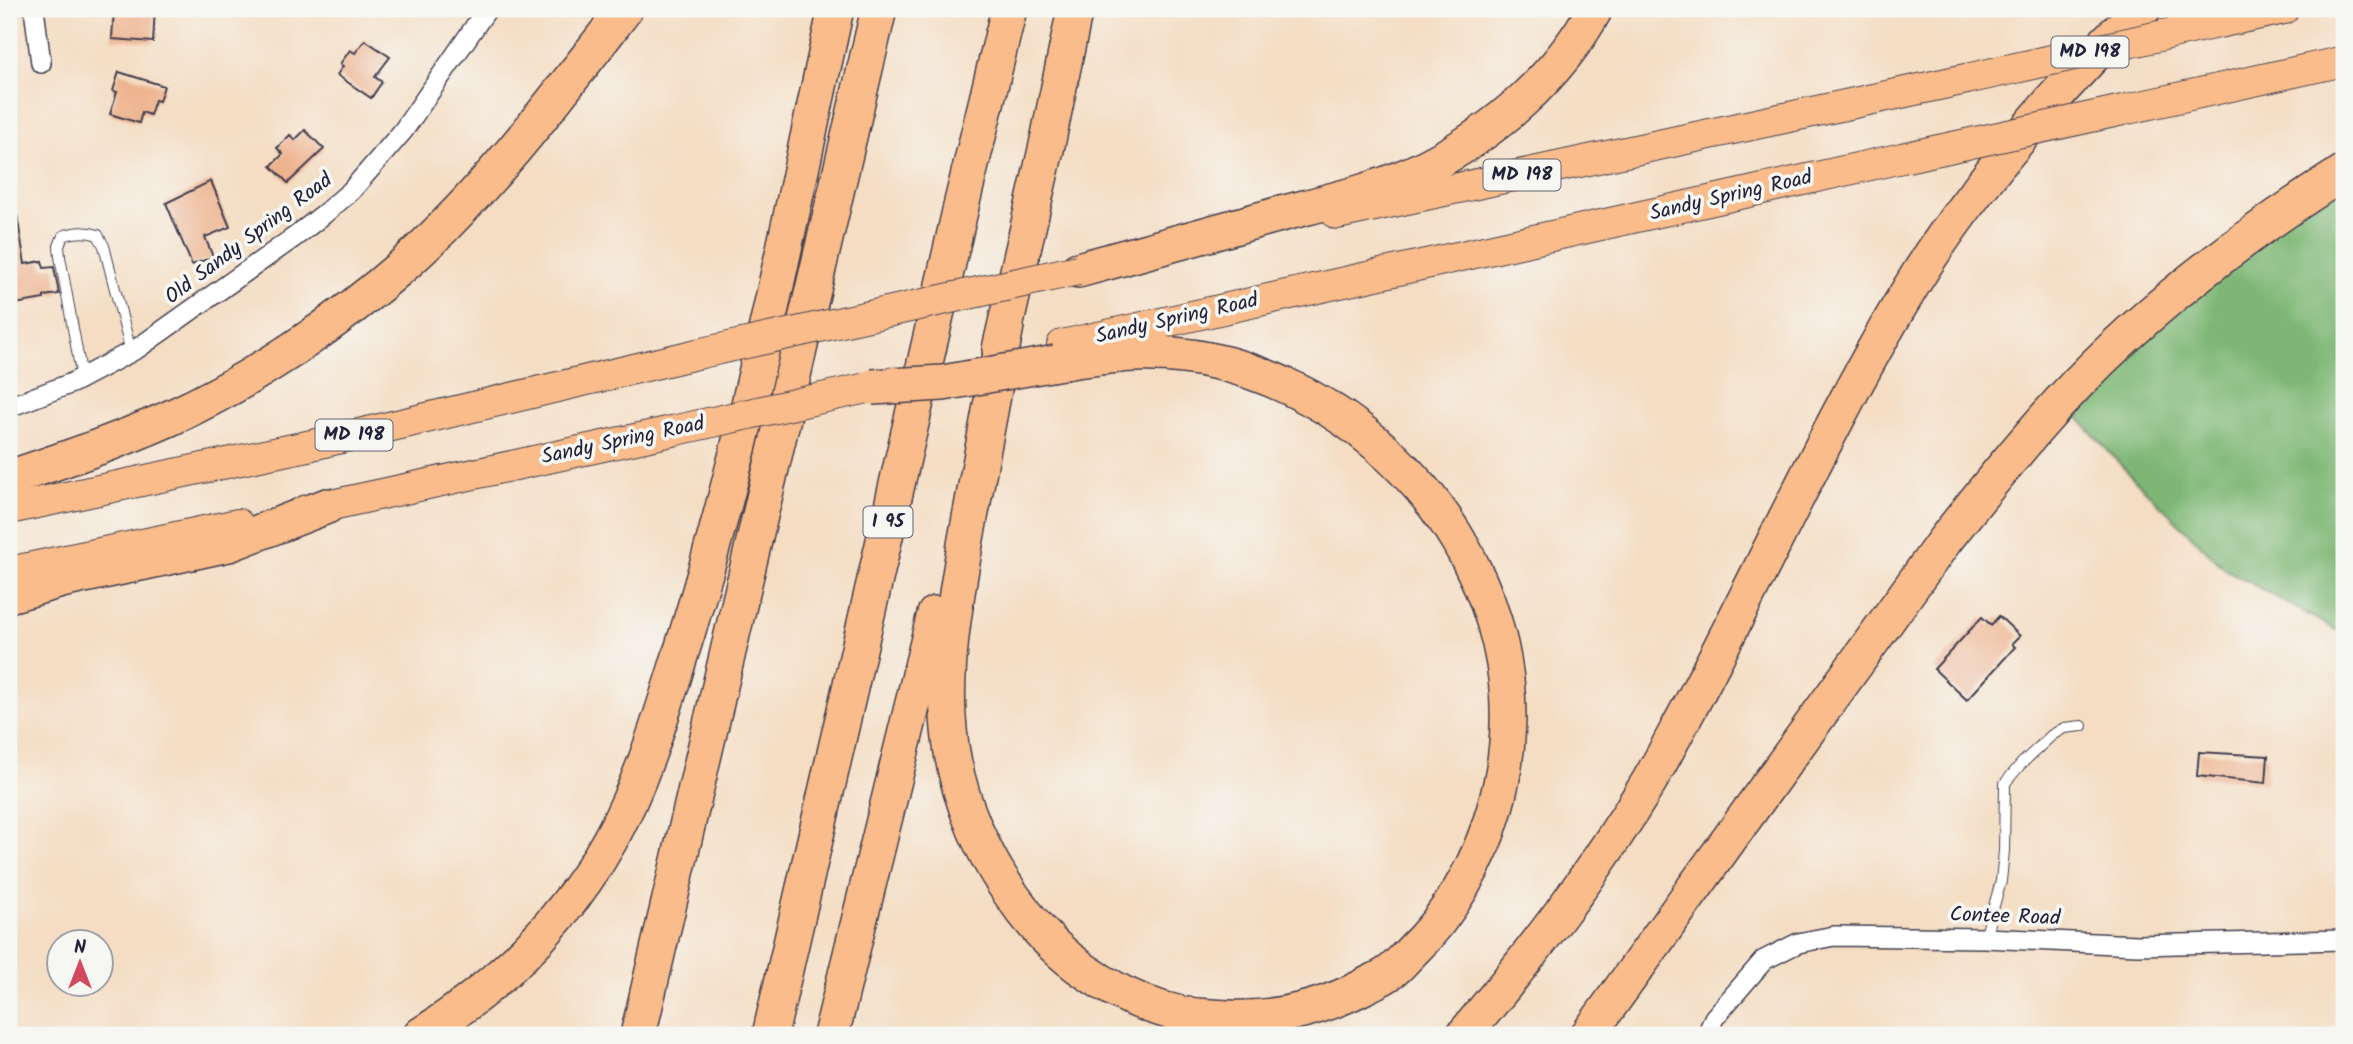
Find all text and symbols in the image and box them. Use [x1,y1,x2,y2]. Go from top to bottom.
road number: MD 198 [2052,36,2128,68]
road number: MD 198 [1484,160,1560,190]
street label: Sandy Spring Road [1647,161,1816,231]
street label: Old Sandy Spring Road [158,165,340,313]
street label: Sandy Spring Road [1093,284,1262,354]
street label: Sandy Spring Road [538,408,708,474]
road number: MD 198 [316,420,392,450]
road number: I 95 [864,506,912,538]
street label: Contee Road [1949,899,2061,935]
north arrow [46,928,116,998]
text: N [74,933,86,963]

